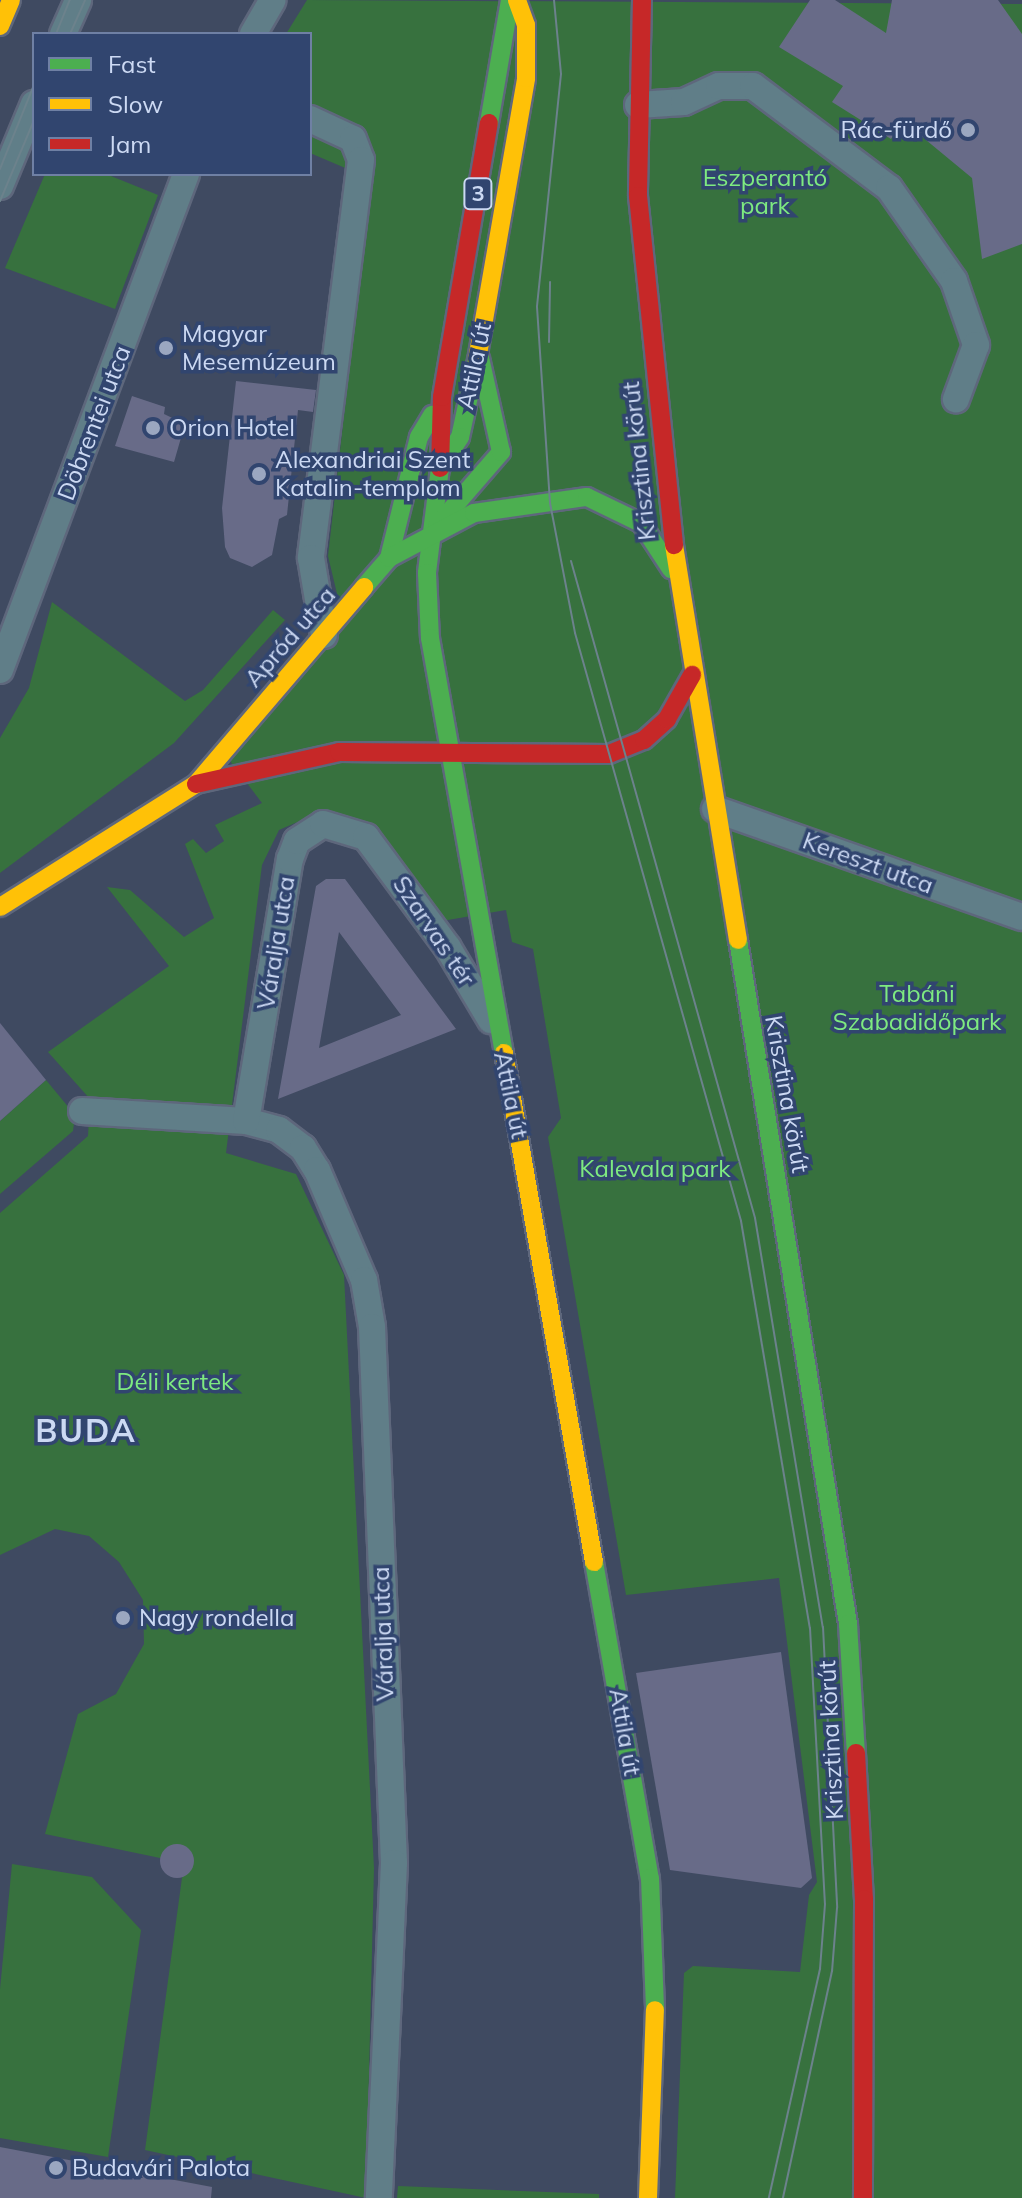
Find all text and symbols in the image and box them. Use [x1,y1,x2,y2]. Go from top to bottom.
legend [32,32,312,176]
text: Fast [108,49,156,79]
text: Slow [108,89,163,119]
place label: Rác-fürdő [840,116,952,144]
marker: Rác-fürdő [959,121,977,139]
text: Jam [108,129,151,159]
park label: Eszperantó park [703,164,827,220]
road number: 3 [462,176,494,212]
place label: Magyar Mesemúzeum [182,320,336,376]
street label: Attila út [451,320,497,412]
marker: Magyar Mesemúzeum [157,339,175,357]
street label: Döbrentei utca [51,342,137,504]
street label: Krisztina körút [616,380,662,542]
place label: Orion Hotel [169,414,295,442]
marker: Orion Hotel [144,419,162,437]
place label: Alexandriai Szent Katalin-templom [275,446,470,502]
marker: Alexandriai Szent Katalin-templom [250,465,268,483]
street label: Apród utca [239,581,341,693]
street label: Kereszt utca [799,826,937,900]
street label: Szarvas tér [387,871,481,991]
street label: Váralja utca [251,874,301,1012]
park label: Tabáni Szabadidőpark [833,980,1001,1036]
street label: Krisztina körút [759,1013,815,1175]
street label: Attila út [488,1049,534,1141]
park label: Kalevala park [579,1155,731,1183]
park label: Déli kertek [117,1368,233,1396]
district label: BUDA [35,1411,137,1449]
street label: Váralja utca [366,1566,400,1702]
place label: Nagy rondella [139,1604,294,1632]
marker: Nagy rondella [114,1609,132,1627]
street label: Krisztina körút [812,1660,850,1820]
street label: Attila út [603,1686,647,1778]
place label: Budavári Palota [72,2154,250,2182]
marker: Budavári Palota [47,2159,65,2177]

